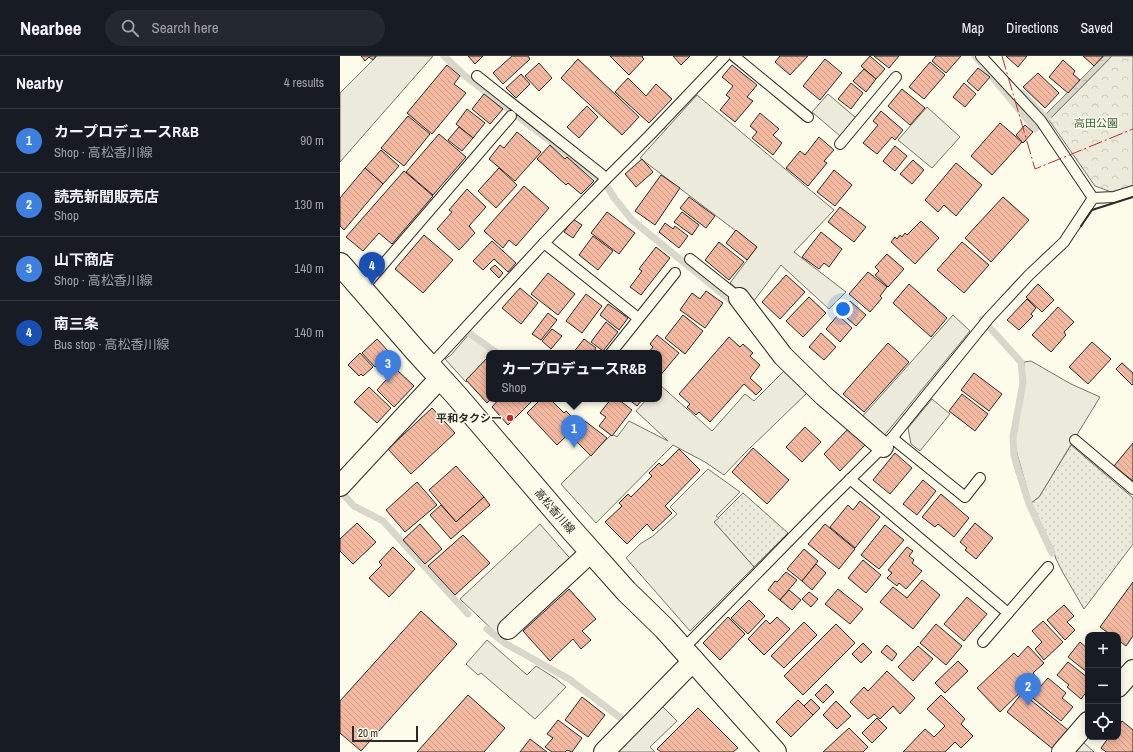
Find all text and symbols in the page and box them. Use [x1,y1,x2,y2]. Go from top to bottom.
search box [105,10,385,46]
text: Nearbee [20,15,81,41]
icon: search [119,17,141,39]
text: Search here [151,17,219,38]
text: Map [962,19,984,37]
text: Directions [1006,19,1058,37]
text: Saved [1080,19,1113,37]
text: Nearby [16,71,63,94]
text: 4 results [284,74,324,91]
park label: 高田公園 [1074,116,1118,130]
text: カープロデュースR&B [54,121,199,142]
text: 1 [26,132,32,149]
text: 90 m [300,132,324,149]
text: Shop · 高松香川線 [54,144,153,161]
text: 読売新聞販売店 [54,186,159,207]
text: 2 [26,196,32,213]
text: 130 m [294,196,324,213]
text: Shop [54,207,79,224]
text: 山下商店 [54,249,114,270]
pin: 4 [359,252,385,285]
text: 3 [26,260,32,277]
text: 140 m [294,260,324,277]
text: Shop · 高松香川線 [54,272,153,289]
your location [833,299,853,319]
text: 南三条 [54,313,99,334]
text: 4 [26,324,32,341]
text: 140 m [294,324,324,341]
text: Bus stop · 高松香川線 [54,336,169,353]
pin: 3 [375,350,401,383]
popup [486,350,662,402]
text: カープロデュースR&B [502,358,647,379]
text: Shop [502,379,526,396]
place label: 平和タクシー [436,411,502,425]
marker: 平和タクシー [505,413,515,423]
pin: 1 [561,415,587,448]
street label: 高松香川線 [532,486,578,536]
map controls [1085,632,1121,740]
button: + [1085,632,1121,668]
button: − [1085,668,1121,704]
pin: 2 [1015,673,1041,706]
button: locate [1085,704,1121,740]
scale bar [352,724,418,743]
text: 20 m [358,726,378,740]

